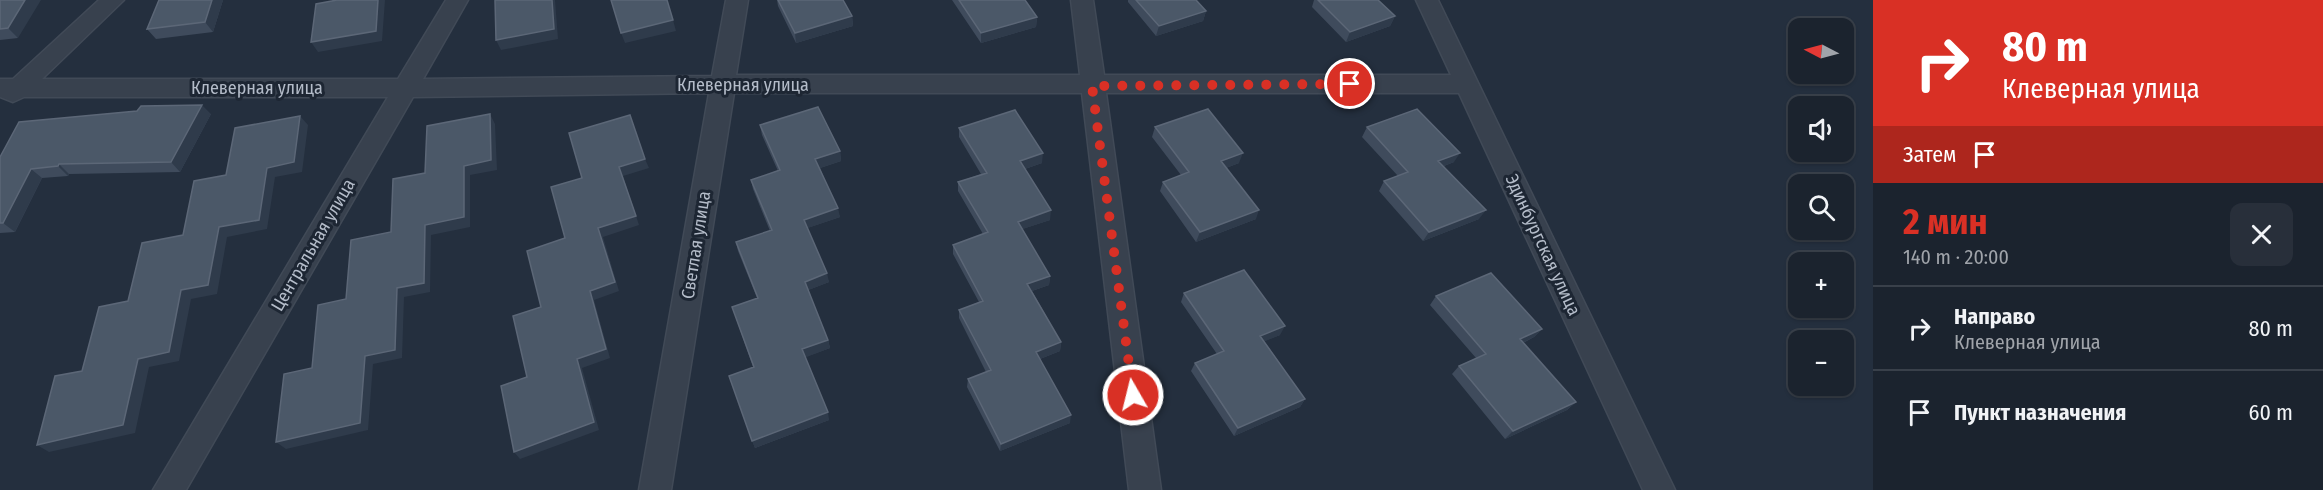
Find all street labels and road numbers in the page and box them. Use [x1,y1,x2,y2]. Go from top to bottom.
street label: Клеверная улица [677,74,809,96]
street label: Клеверная улица [191,77,323,99]
street label: Эдинбургская улица [1501,171,1585,319]
street label: Центральная улица [266,175,360,315]
street label: Светлая улица [677,189,715,301]

